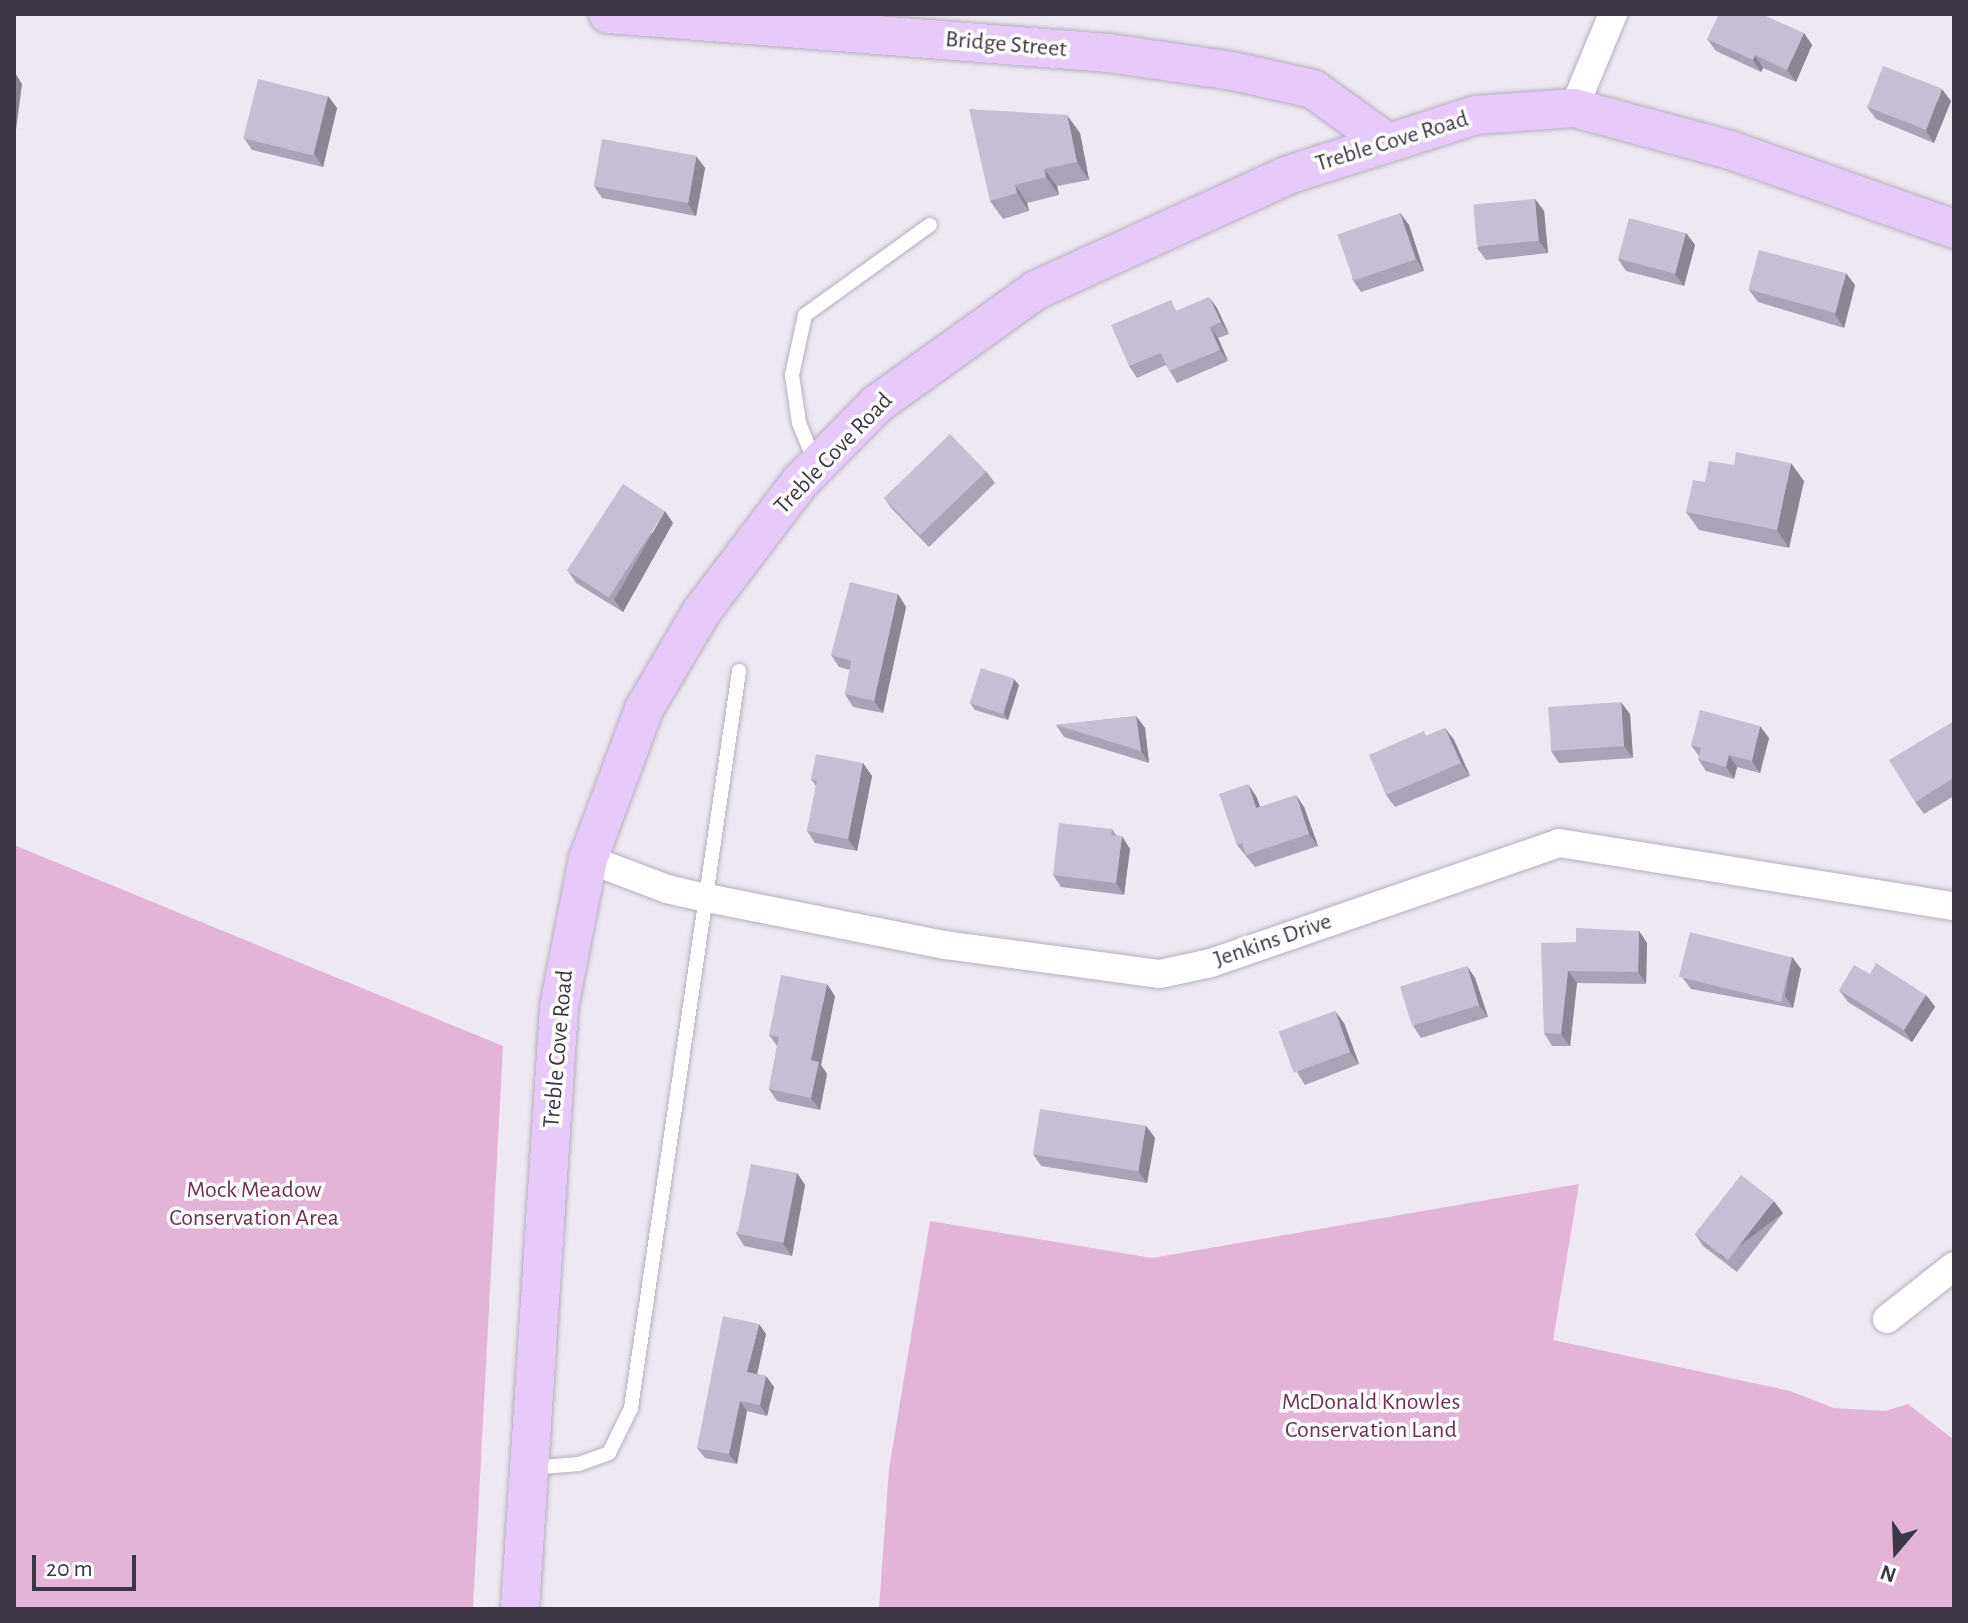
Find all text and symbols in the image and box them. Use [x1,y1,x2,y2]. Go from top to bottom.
street label: Bridge Street [944,25,1068,65]
street label: Treble Cove Road [1312,105,1472,179]
street label: Treble Cove Road [769,387,899,521]
street label: Jenkins Drive [1210,907,1336,975]
street label: Treble Cove Road [538,969,580,1129]
park label: Mock Meadow Conservation Area [169,1177,339,1233]
park label: McDonald Knowles Conservation Land [1282,1389,1460,1445]
north arrow [1856,1511,1936,1591]
scale bar [36,1539,140,1589]
text: 20 m [46,1557,93,1581]
text: N [1877,1561,1899,1587]

